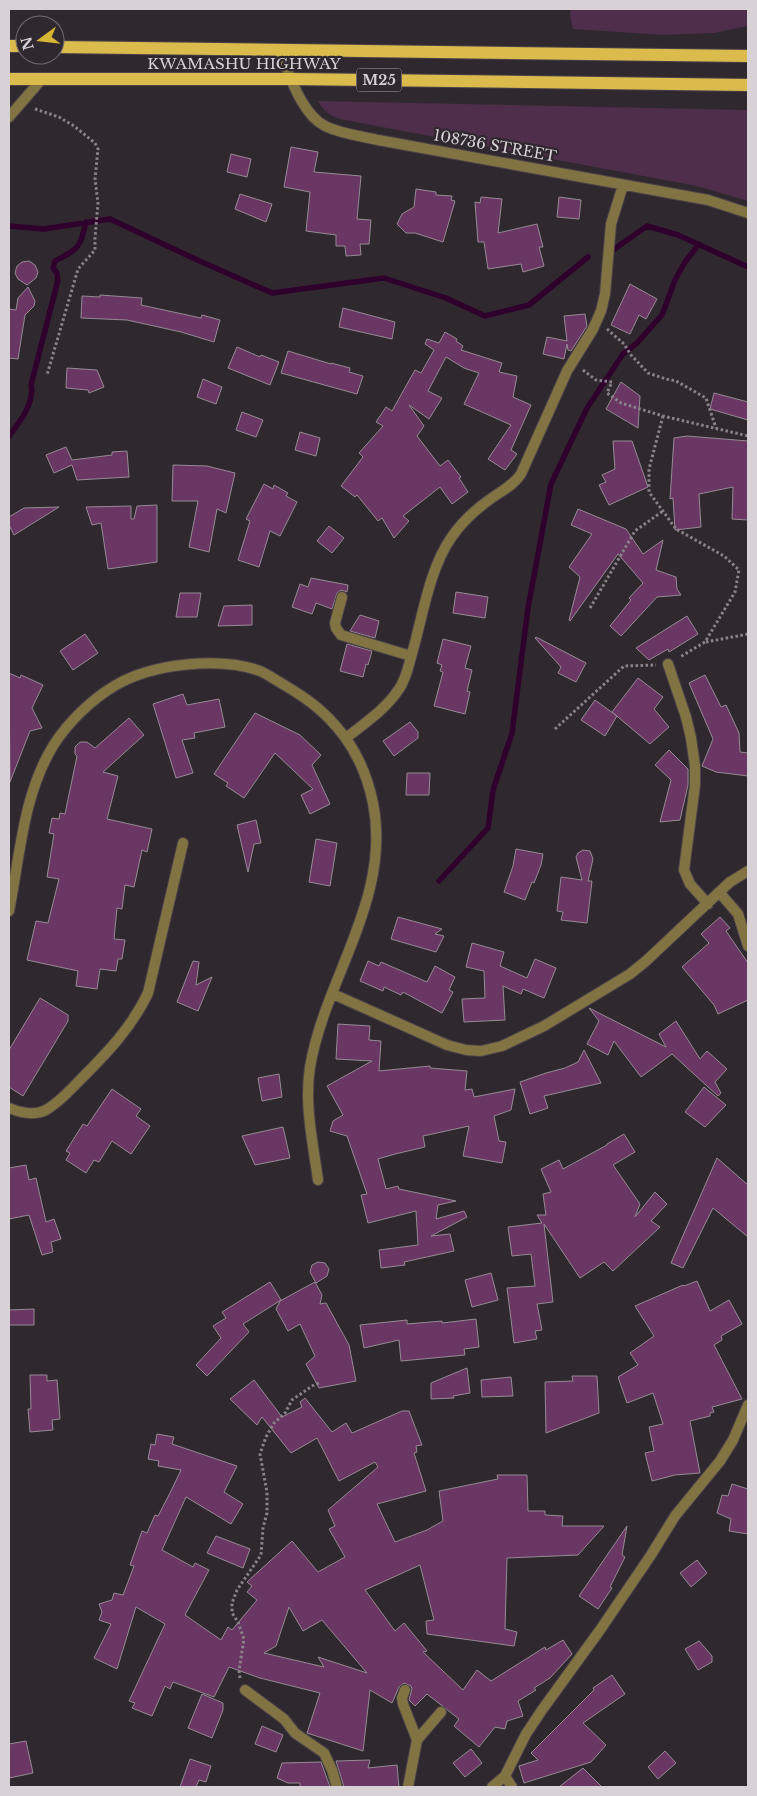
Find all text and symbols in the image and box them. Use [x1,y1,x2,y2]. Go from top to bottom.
north arrow [15,15,65,65]
text: N [17,35,38,52]
street label: KWAMASHU HIGHWAY [147,54,342,73]
road number: M25 [356,68,402,92]
street label: 108736 STREET [432,125,558,166]

